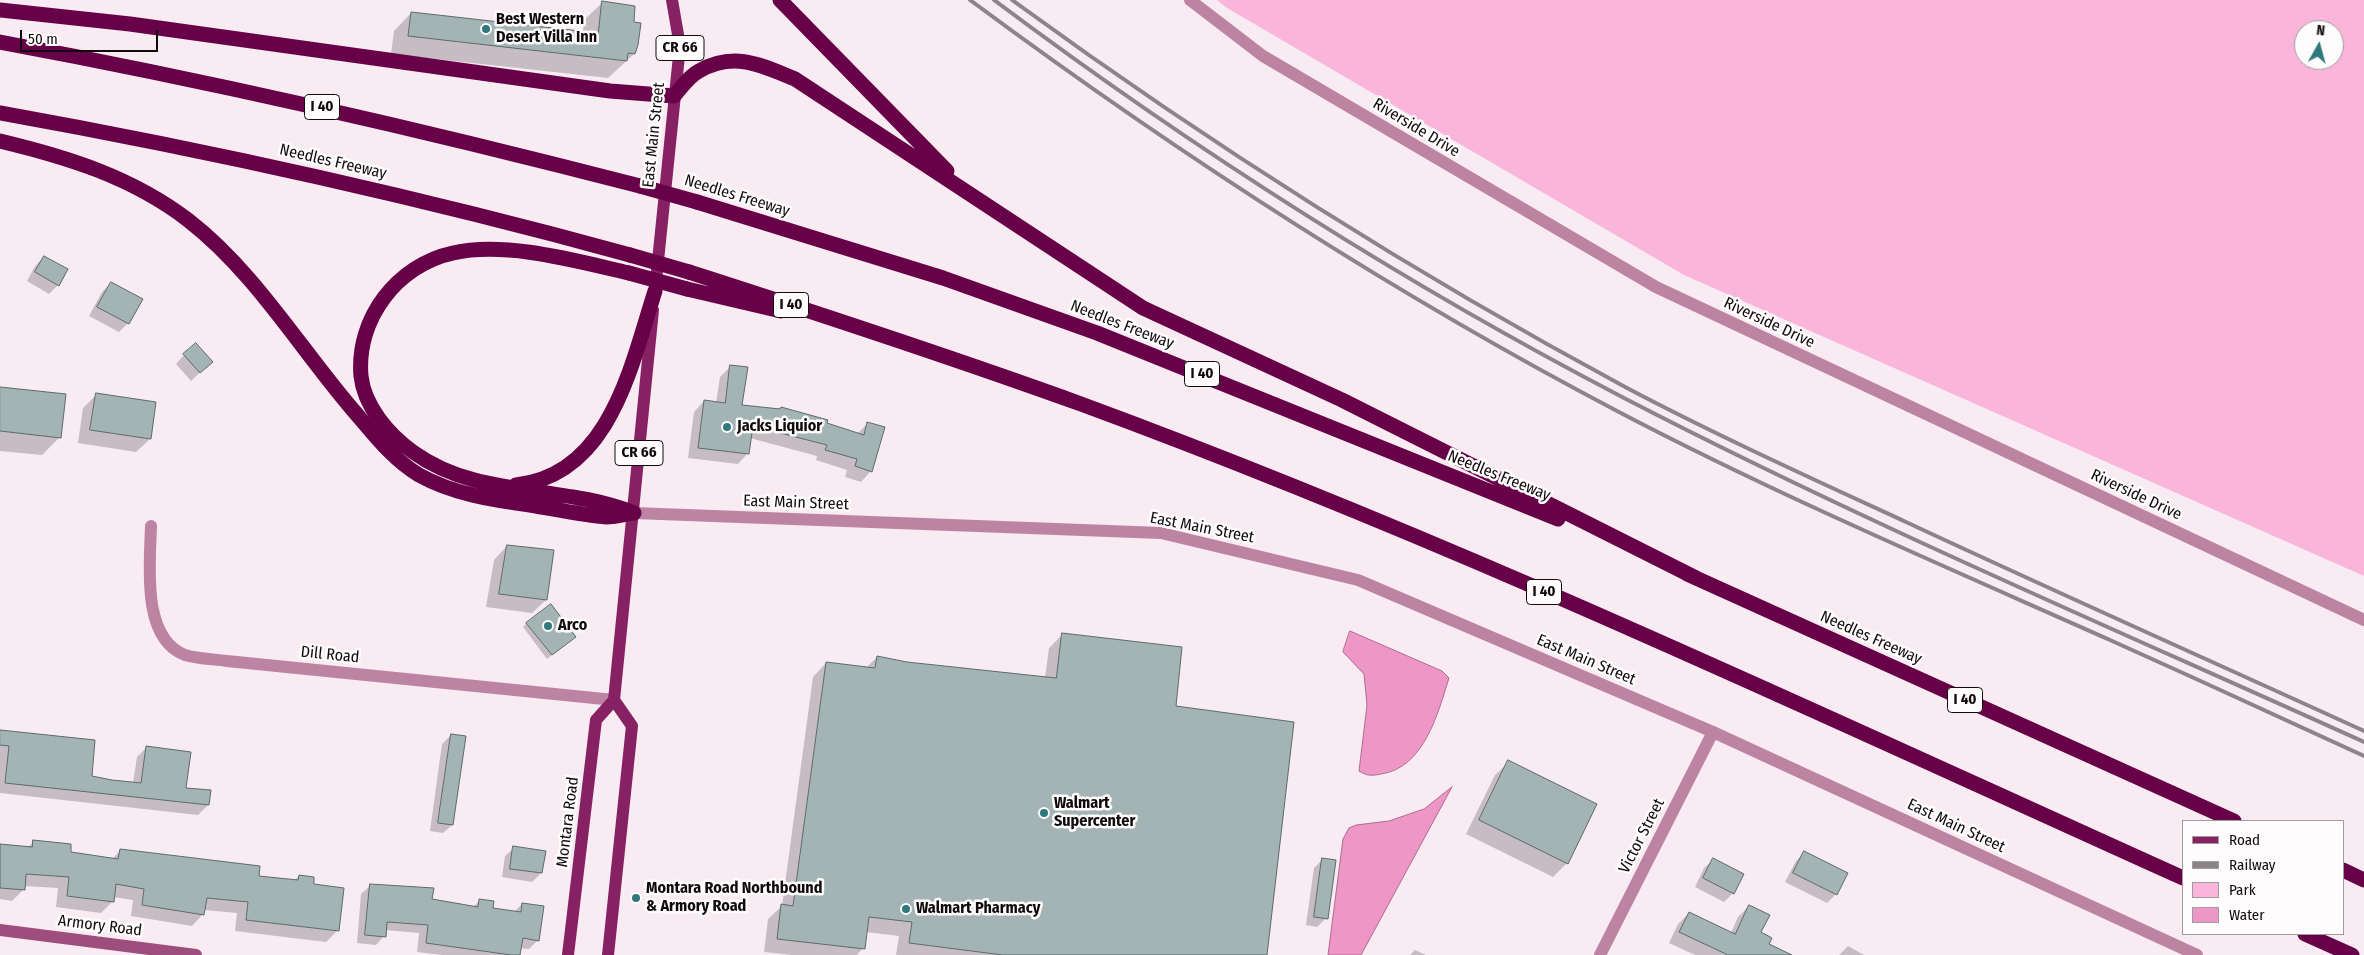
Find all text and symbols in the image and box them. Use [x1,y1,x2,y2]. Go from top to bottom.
place label: Best Western Desert Villa Inn [496,10,597,48]
scale bar [22,20,160,52]
north arrow [2294,20,2344,70]
text: N [2316,22,2326,40]
marker: Best Western Desert Villa Inn [480,23,492,35]
text: 50 m [28,30,58,48]
road number: CR 66 [656,36,704,60]
street label: East Main Street [639,81,669,189]
road number: I 40 [304,94,340,120]
street label: Riverside Drive [1369,95,1463,161]
street label: Needles Freeway [278,140,388,184]
street label: Needles Freeway [682,171,792,221]
road number: I 40 [774,292,808,318]
street label: Riverside Drive [1721,294,1817,352]
street label: Needles Freeway [1068,296,1176,354]
road number: I 40 [1184,362,1220,386]
place label: Jacks Liquior [737,417,822,437]
marker: Jacks Liquior [721,421,733,433]
road number: CR 66 [615,440,663,466]
street label: Needles Freeway [1445,447,1553,505]
street label: Riverside Drive [2088,466,2184,524]
street label: East Main Street [743,492,849,514]
street label: East Main Street [1148,508,1256,548]
road number: I 40 [1526,580,1562,604]
street label: Needles Freeway [1817,607,1925,669]
place label: Arco [558,616,587,636]
marker: Arco [542,620,554,632]
street label: East Main Street [1534,631,1638,689]
street label: Dill Road [300,642,360,668]
road number: I 40 [1948,688,1982,712]
street label: Montara Road [553,776,583,868]
place label: Walmart Supercenter [1054,794,1135,832]
street label: East Main Street [1904,795,2008,857]
street label: Victor Street [1615,796,1669,876]
marker: Walmart Supercenter [1038,807,1050,819]
legend [2182,820,2344,935]
text: Road [2229,831,2260,849]
text: Railway [2229,856,2276,874]
place label: Montara Road Northbound & Armory Road [646,879,822,917]
text: Park [2229,881,2256,899]
marker: Montara Road Northbound & Armory Road [630,892,642,904]
place label: Walmart Pharmacy [916,899,1040,919]
marker: Walmart Pharmacy [900,903,912,915]
text: Water [2229,906,2264,924]
street label: Armory Road [57,911,143,941]

